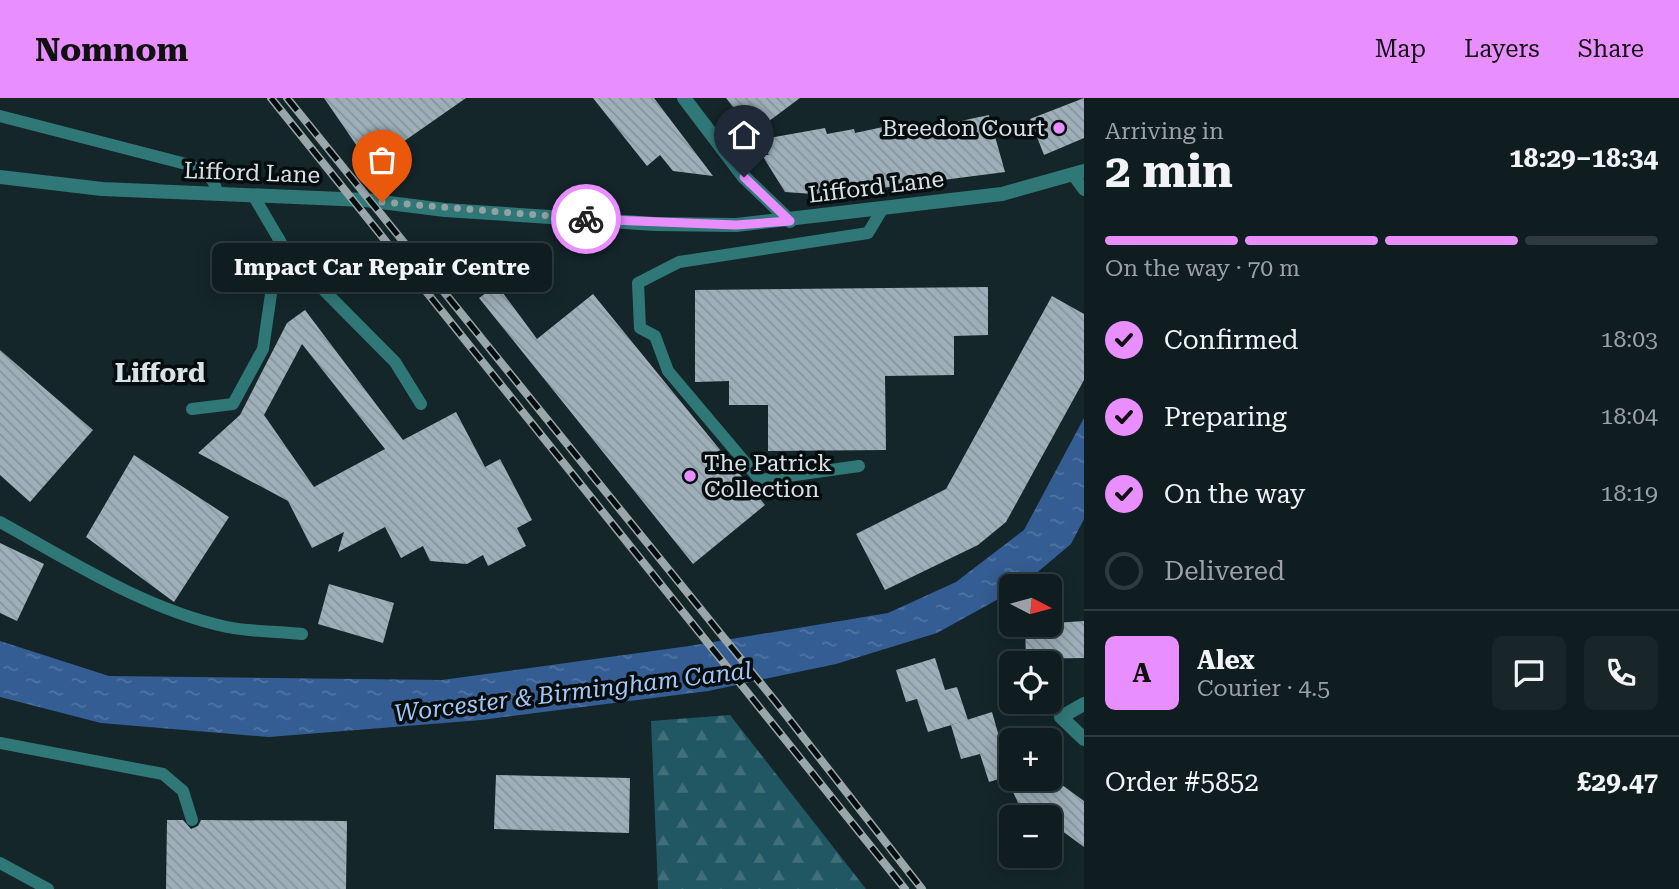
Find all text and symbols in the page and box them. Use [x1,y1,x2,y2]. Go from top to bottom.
text: Nomnom [35,30,188,69]
text: Map [1375,35,1426,63]
text: Layers [1464,35,1540,63]
text: Share [1578,35,1644,63]
pin [714,105,774,177]
place label: Breedon Court [882,115,1045,142]
icon: home [725,116,763,154]
text: Arriving in [1105,118,1224,145]
marker: Breedon Court [1051,120,1067,136]
pin [352,130,412,202]
icon: bag [363,141,401,179]
text: 18:29–18:34 [1509,143,1658,173]
text: 2 min [1105,144,1233,198]
street label: Lifford Lane [183,157,321,189]
street label: Lifford Lane [807,165,945,209]
courier [551,184,621,254]
icon: bike [567,200,605,238]
callout: Impact Car Repair Centre [212,244,552,293]
text: Impact Car Repair Centre [234,254,530,281]
text: On the way · 70 m [1105,255,1300,282]
icon: check [1105,321,1143,359]
text: Confirmed [1164,325,1299,355]
text: 18:03 [1601,326,1658,353]
district label: Lifford [115,358,205,388]
icon: check [1105,398,1143,436]
text: Preparing [1164,402,1287,432]
text: 18:04 [1601,403,1658,430]
place label: The Patrick Collection [704,450,832,503]
marker: The Patrick Collection [682,468,698,484]
icon: check [1105,475,1143,513]
text: On the way [1164,479,1305,509]
text: 18:19 [1601,480,1658,507]
text: Delivered [1164,556,1285,586]
north arrow [999,574,1062,637]
map controls [999,574,1062,868]
button: chat [1492,636,1566,710]
button: phone [1584,636,1658,710]
text: Alex [1197,645,1255,675]
button: locate [999,651,1062,714]
water label: Worcester & Birmingham Canal [393,656,753,728]
text: A [1133,658,1151,688]
text: Courier · 4.5 [1197,675,1330,702]
button: + [999,728,1062,791]
text: Order #5852 [1105,767,1259,797]
text: £29.47 [1577,767,1658,797]
button: − [999,805,1062,868]

